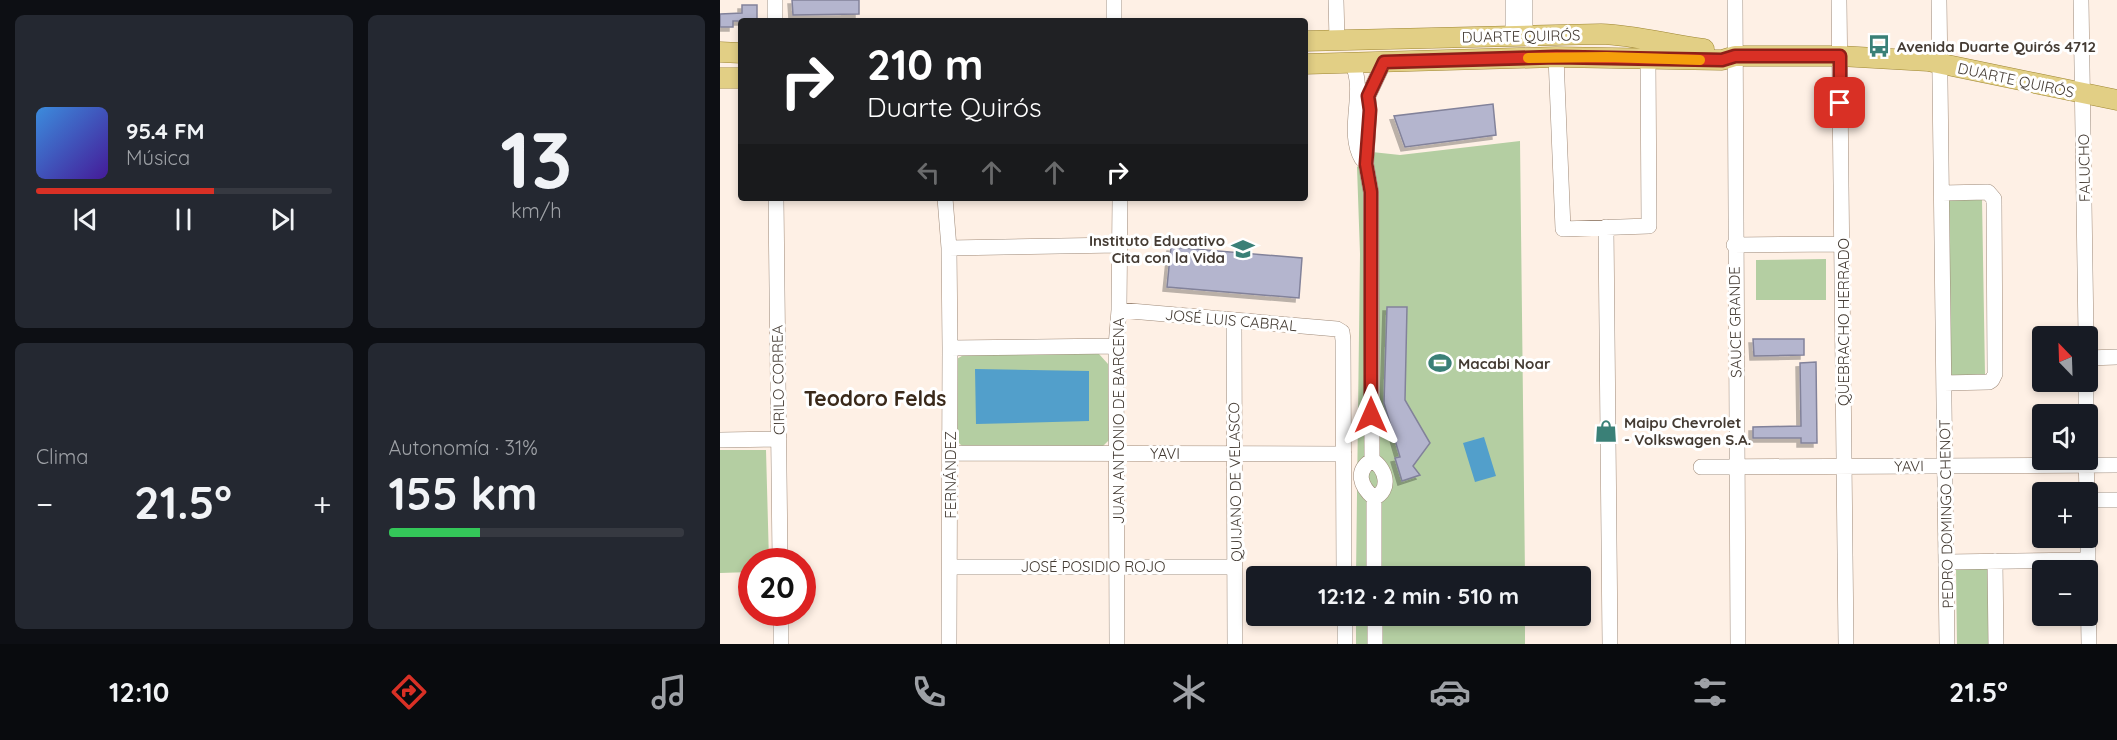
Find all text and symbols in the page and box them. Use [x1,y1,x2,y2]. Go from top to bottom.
street label: DUARTE QUIRÓS [1462,25,1580,47]
bus stop icon: Avenida Duarte Quirós 4712 [1866,33,1892,59]
place label: Avenida Duarte Quirós 4712 [1897,37,2096,56]
text: 210 m [867,38,984,91]
icon: right [768,42,846,120]
street label: DUARTE QUIRÓS [1956,58,2076,102]
pin [1814,77,1865,128]
icon: arrive [1823,86,1856,119]
text: Duarte Quirós [867,90,1042,124]
text: 13 [500,110,572,208]
text: 95.4 FM [126,117,205,145]
street label: FALUCHO [2074,134,2094,202]
text: Música [126,145,190,170]
icon: left [912,156,945,189]
icon: ahead [975,156,1008,189]
icon: ahead [1038,156,1071,189]
icon: right [1101,156,1134,189]
text: km/h [511,198,562,223]
icon: previous [69,203,102,236]
icon: pause [167,203,200,236]
icon: next [266,203,299,236]
place label: Instituto Educativo Cita con la Vida [1089,231,1225,267]
school or university icon: Instituto Educativo Cita con la Vida [1230,236,1256,262]
street label: QUEBRACHO HERRADO [1834,238,1853,406]
street label: SAUCE GRANDE [1725,266,1745,378]
street label: JOSÉ LUIS CABRAL [1164,305,1298,335]
street label: JUAN ANTONIO DE BARCENA [1109,317,1128,524]
street label: CIRILO CORREA [768,324,788,435]
north arrow [2032,326,2098,392]
map controls [2032,326,2098,626]
sports icon: Macabi Noar [1427,350,1453,376]
place label: Macabi Noar [1458,354,1551,373]
position arrow [1339,383,1403,447]
district label: Teodoro Felds [804,385,946,411]
street label: QUIJANO DE VELASCO [1224,402,1246,562]
button: sound [2032,404,2098,470]
place label: Maipu Chevrolet - Volkswagen S.A. [1624,413,1751,449]
shop icon: Maipu Chevrolet - Volkswagen S.A. [1593,418,1619,444]
street label: PEDRO DOMINGO CHENOT [1935,419,1957,609]
street label: FERNÁNDEZ [941,431,960,519]
text: Autonomía · 31% [389,435,538,460]
text: Clima [36,444,88,469]
street label: YAVI [1150,444,1180,463]
street label: YAVI [1894,456,1924,476]
text: 155 km [389,465,538,521]
text: 21.5° [134,474,232,530]
button: + [2032,482,2098,548]
text: − [36,483,53,524]
text: + [313,483,331,524]
speed limit sign: 20 [738,548,816,626]
street label: JOSÉ POSIDIO ROJO [1020,557,1166,576]
button: − [2032,560,2098,626]
text: 12:12 · 2 min · 510 m [1318,582,1519,610]
icon: directions [388,671,430,713]
icon: music [648,671,690,713]
icon: phone [908,671,950,713]
icon: climate [1168,671,1210,713]
icon: car [1429,671,1471,713]
icon: filters [1689,671,1731,713]
text: 12:10 [109,675,169,709]
text: 21.5° [1949,675,2008,709]

